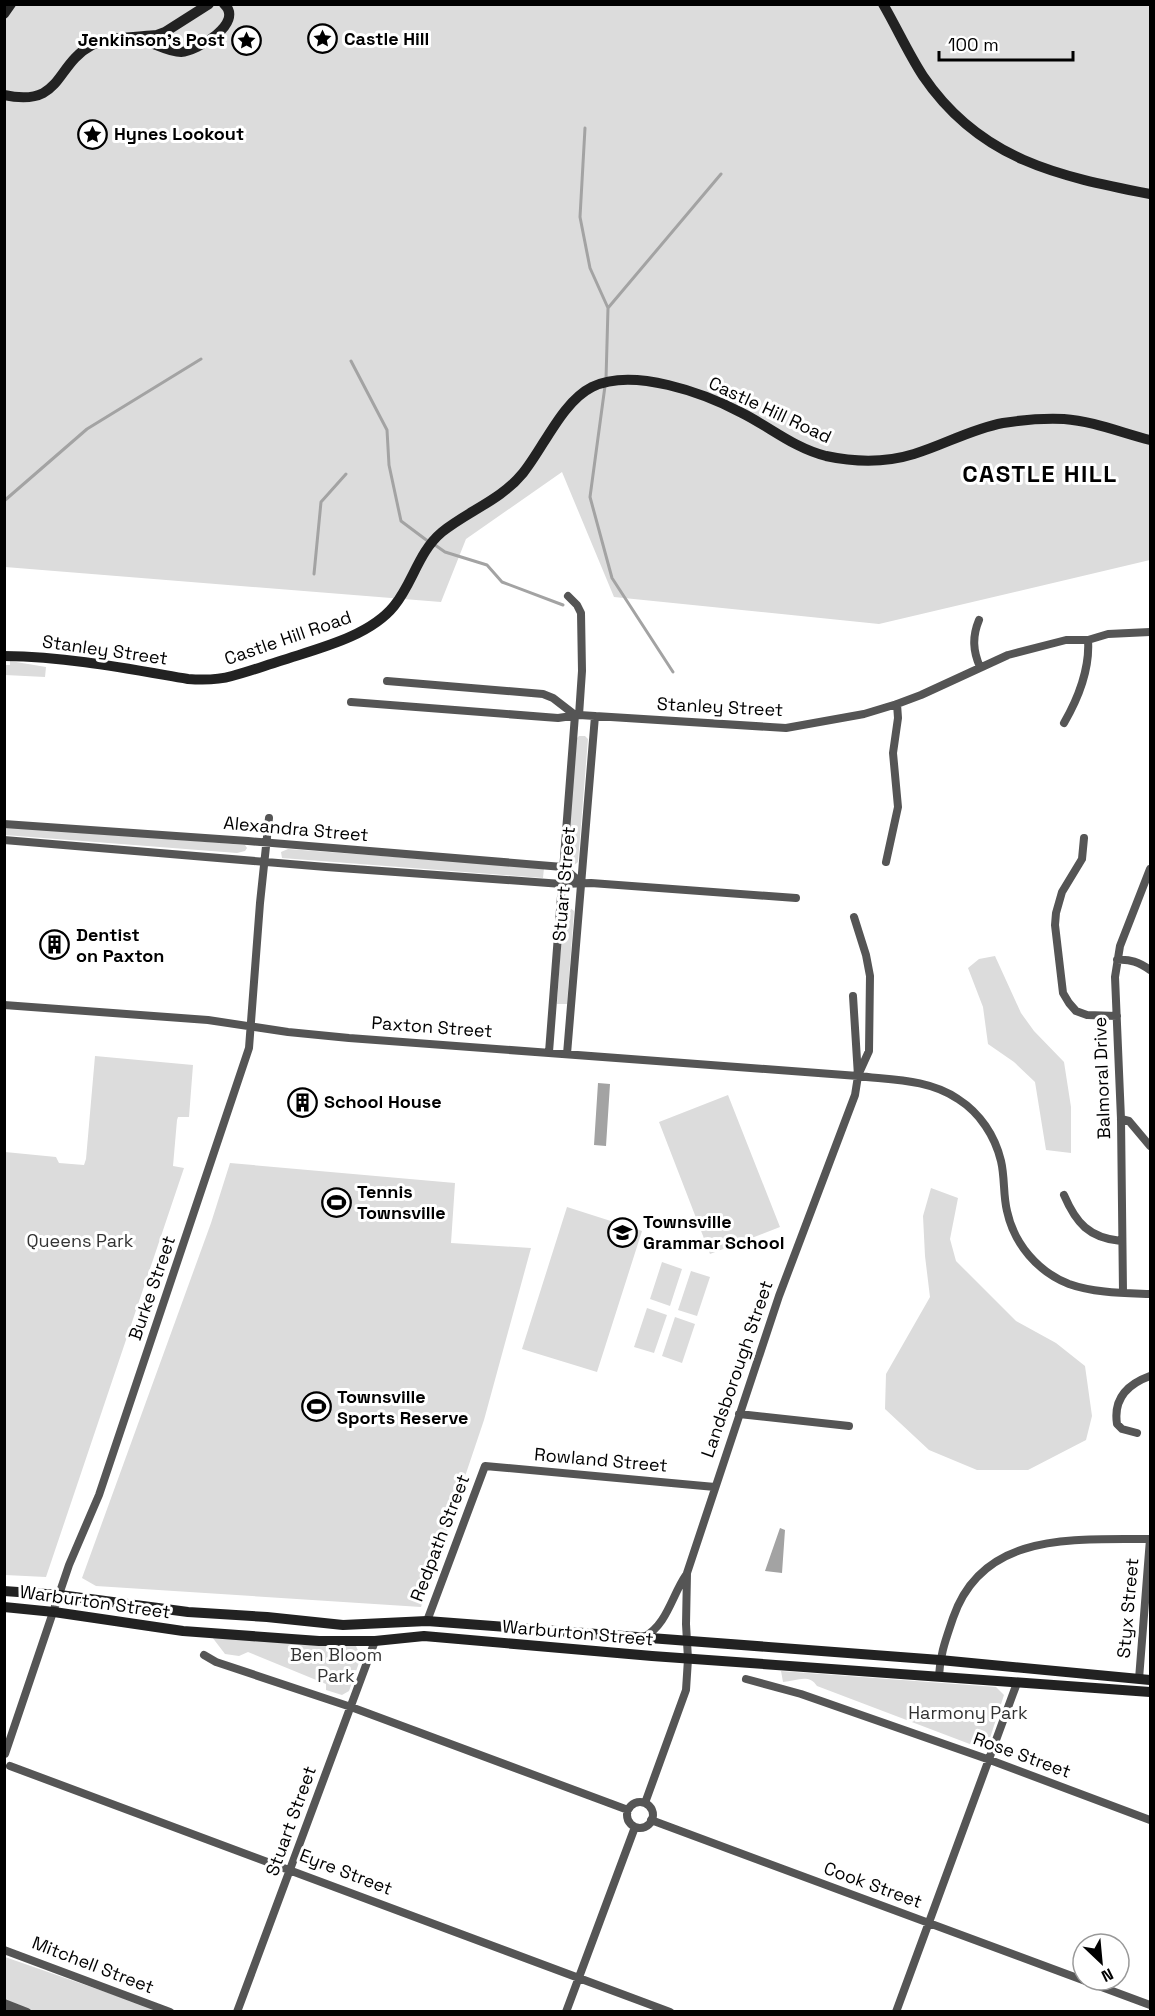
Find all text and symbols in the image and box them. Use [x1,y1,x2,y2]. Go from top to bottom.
place icon: Castle Hill [307,23,339,55]
place icon: Jenkinson's Post [230,24,262,56]
scale bar [939,24,1072,62]
place label: Castle Hill [344,27,429,50]
place label: Jenkinson's Post [78,28,225,51]
text: 100 m [948,33,999,56]
place icon: Hynes Lookout [77,118,109,150]
place label: Hynes Lookout [114,122,244,145]
street label: Castle Hill Road [705,371,835,448]
district label: CASTLE HILL [962,458,1118,489]
street label: Castle Hill Road [221,605,354,670]
street label: Stanley Street [41,629,169,670]
street label: Stanley Street [656,692,784,721]
street label: Alexandra Street [222,811,370,846]
street label: Stuart Street [547,825,580,942]
place label: Dentist on Paxton [76,923,164,967]
building icon: Dentist on Paxton [39,929,71,961]
street label: Paxton Street [371,1011,493,1042]
street label: Balmoral Drive [1088,1017,1115,1140]
building icon: School House [287,1086,319,1118]
place label: School House [324,1090,442,1113]
place label: Tennis Townsville [357,1180,446,1224]
sports icon: Tennis Townsville [320,1186,352,1218]
place label: Townsville Grammar School [643,1210,784,1254]
school or university icon: Townsville Grammar School [606,1216,638,1248]
park label: Queens Park [27,1229,134,1252]
street label: Burke Street [123,1232,180,1343]
street label: Landsborough Street [695,1277,778,1460]
place label: Townsville Sports Reserve [337,1385,468,1429]
sports icon: Townsville Sports Reserve [300,1391,332,1423]
street label: Rowland Street [533,1442,669,1477]
street label: Redpath Street [405,1471,474,1604]
street label: Styx Street [1112,1557,1143,1659]
street label: Warburton Street [18,1580,172,1623]
street label: Warburton Street [501,1614,655,1651]
park label: Ben Bloom Park [290,1643,382,1687]
park label: Harmony Park [908,1701,1028,1724]
street label: Rose Street [970,1726,1074,1783]
street label: Stuart Street [260,1763,321,1879]
street label: Eyre Street [296,1843,396,1900]
street label: Cook Street [821,1856,926,1913]
street label: Mitchell Street [29,1931,157,1998]
north arrow [1071,1932,1131,1992]
text: N [1098,1963,1117,1987]

